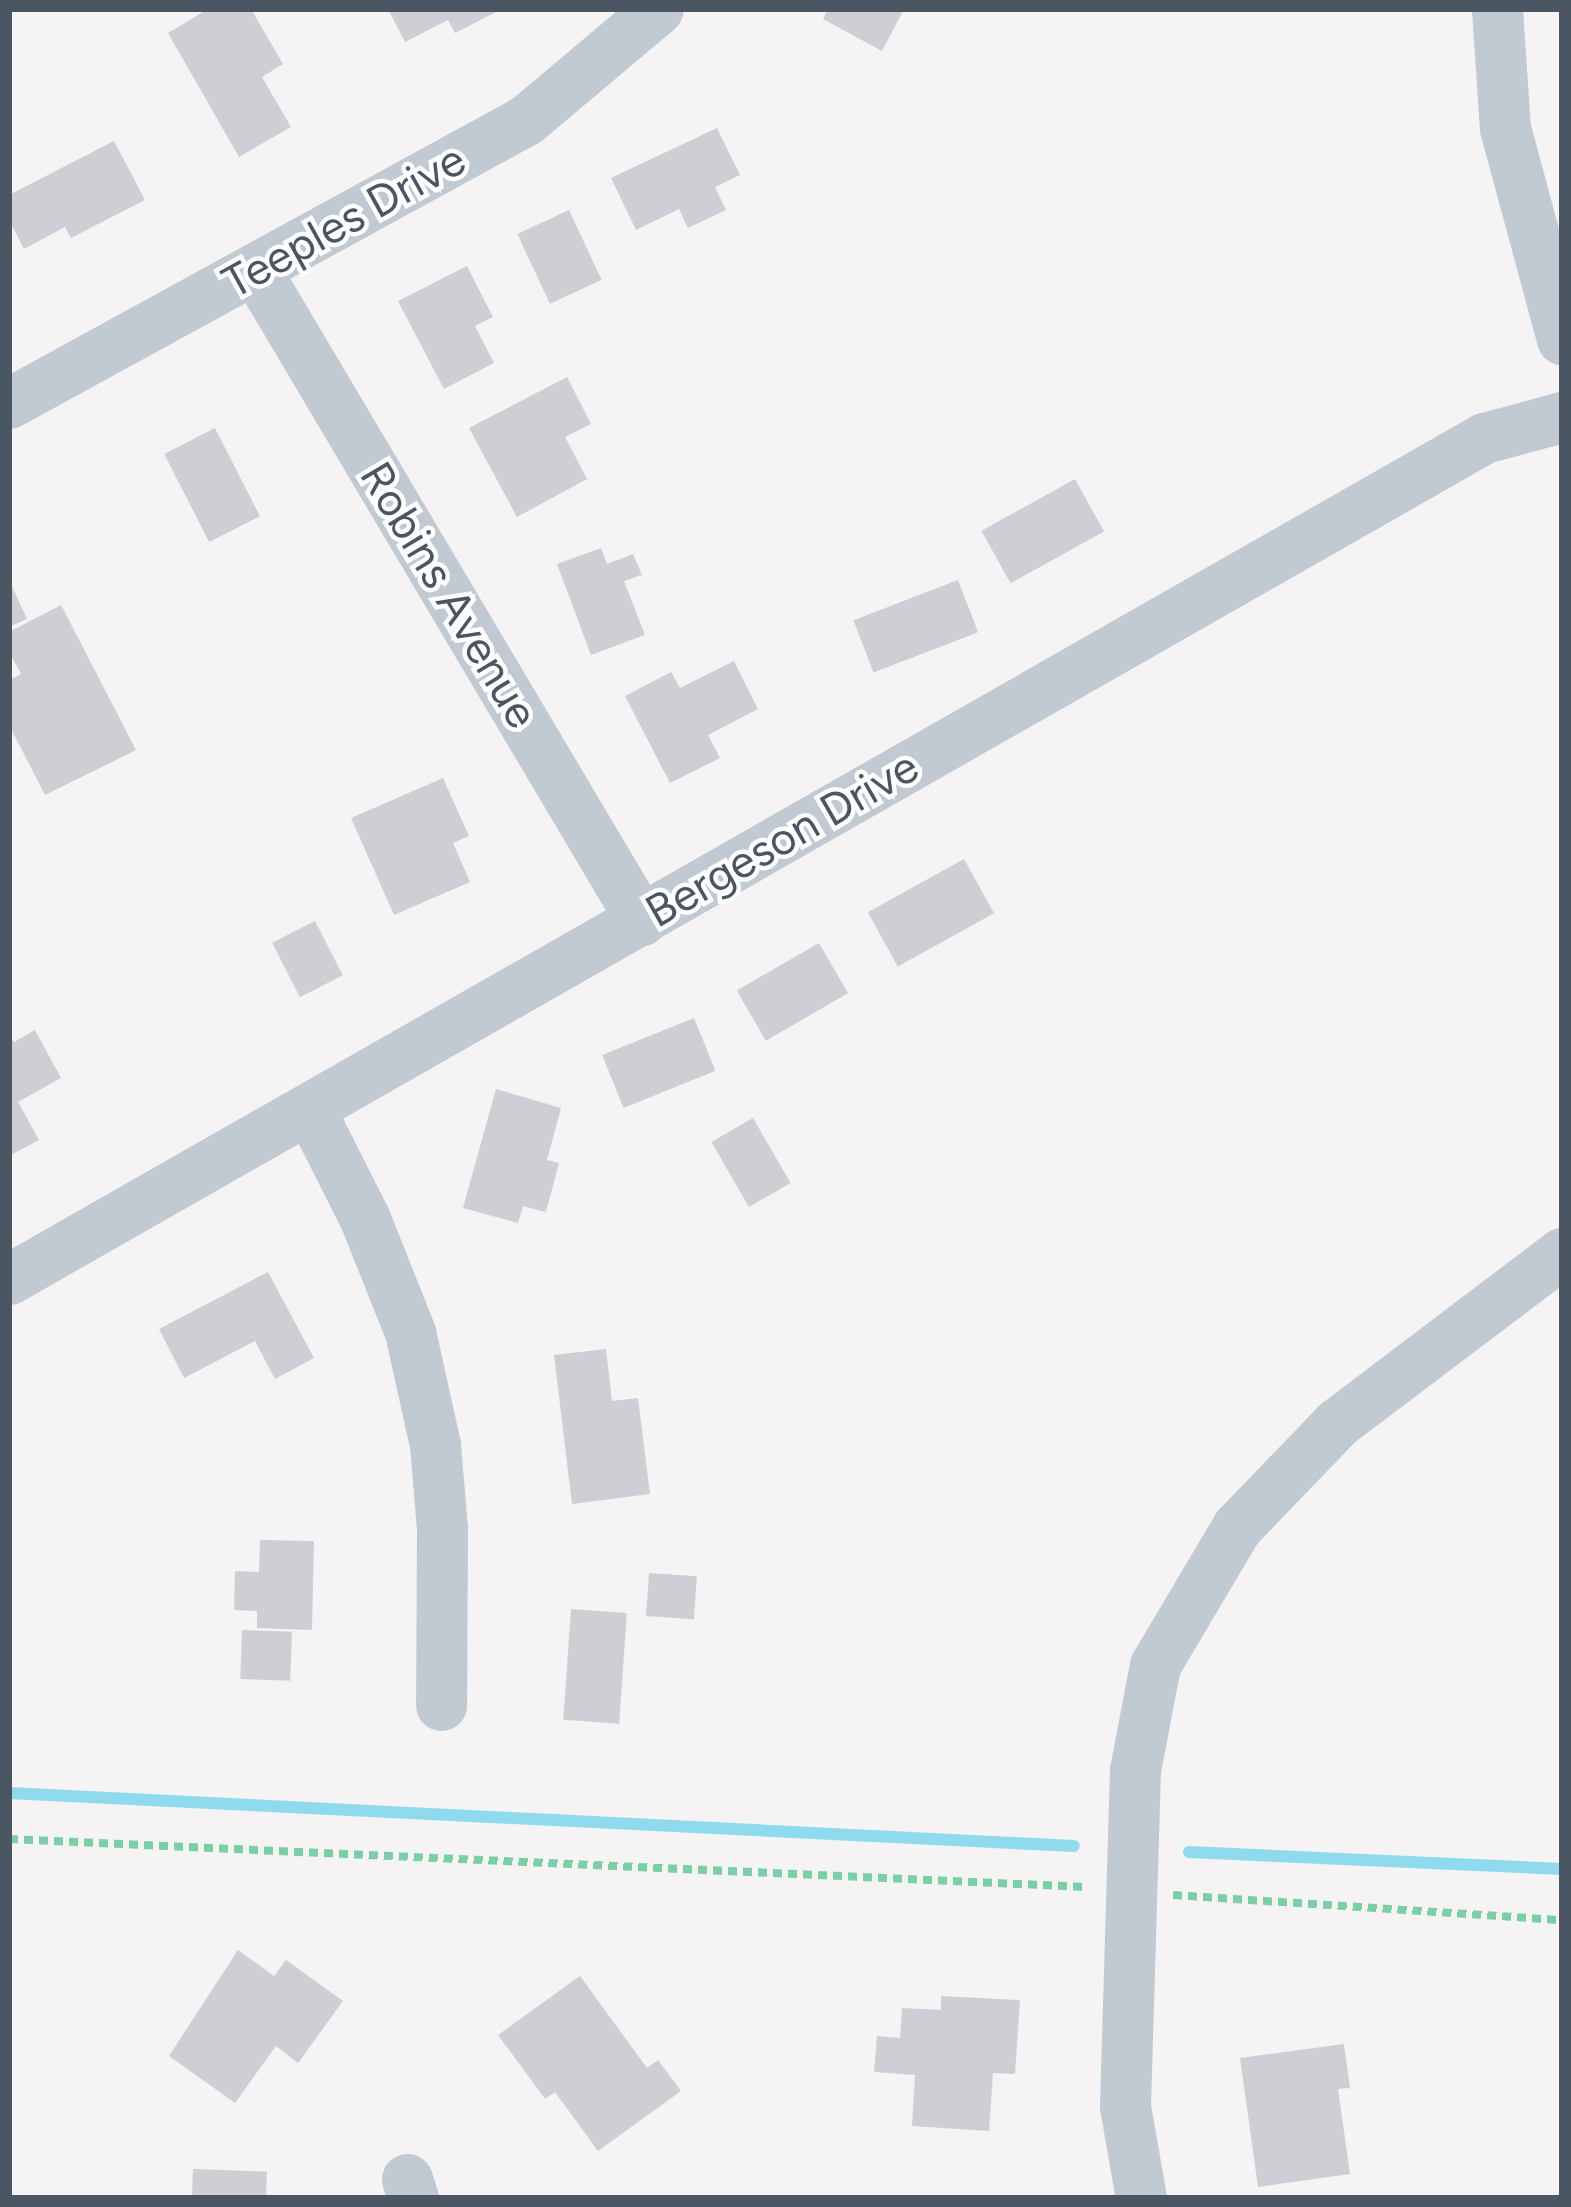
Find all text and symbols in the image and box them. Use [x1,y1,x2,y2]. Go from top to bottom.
street label: Teeples Drive [214,132,474,310]
street label: Robins Avenue [348,452,550,738]
street label: Bergeson Drive [636,739,928,939]

